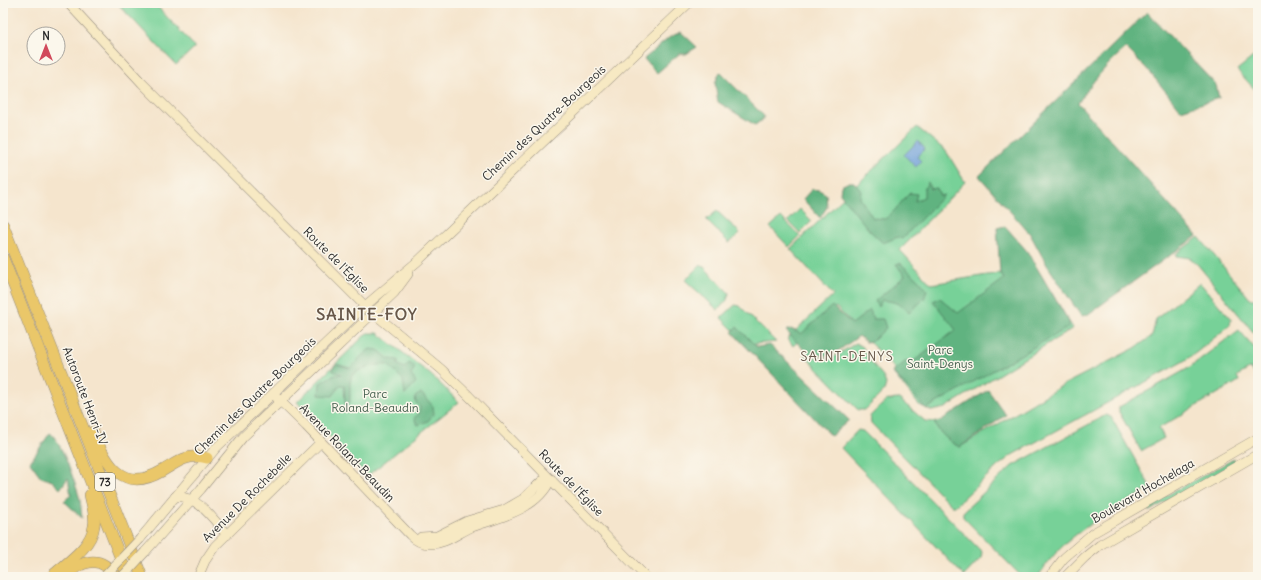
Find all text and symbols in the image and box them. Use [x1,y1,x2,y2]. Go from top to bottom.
north arrow [26,26,66,66]
text: N [42,29,50,43]
street label: Chemin des Quatre-Bourgeois [479,61,609,184]
street label: Route de l'Église [300,224,372,296]
district label: SAINTE-FOY [316,304,418,324]
street label: Chemin des Quatre-Bourgeois [191,333,319,458]
park label: Parc Saint-Denys [907,342,973,371]
street label: Autoroute Henri-IV [60,344,111,448]
district label: SAINT-DENYS [800,348,894,365]
park label: Parc Roland-Beaudin [331,386,419,415]
street label: Avenue Roland-Beaudin [297,400,398,505]
street label: Route de l'Église [536,446,607,519]
street label: Avenue De Rochebelle [199,450,294,545]
street label: Boulevard Hochelaga [1089,455,1197,526]
road number: 73 [95,473,115,491]

